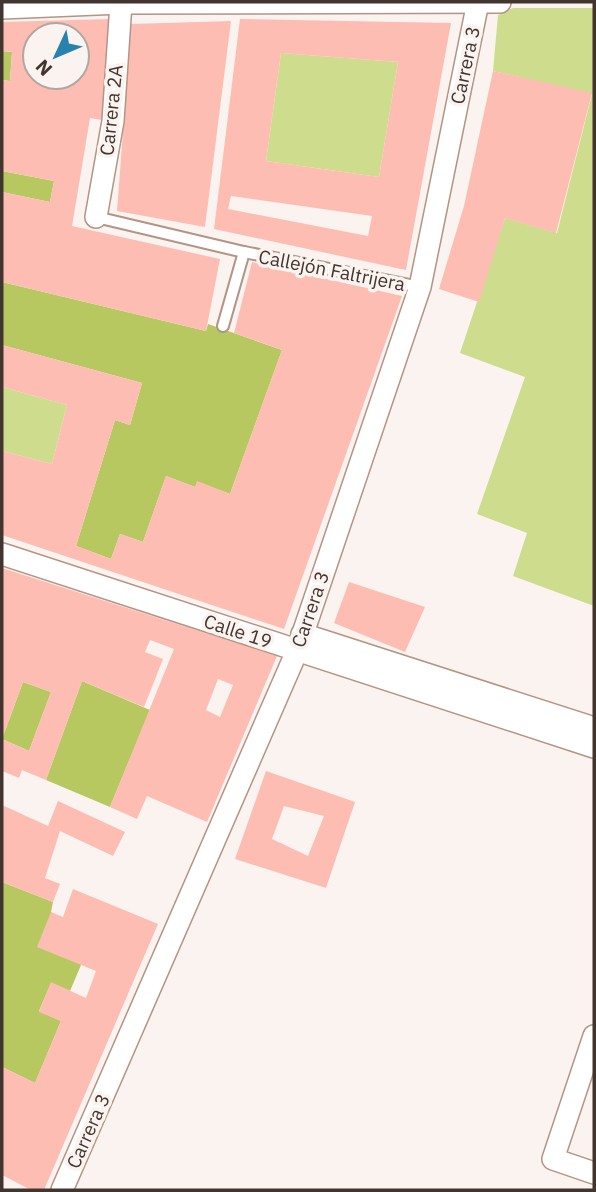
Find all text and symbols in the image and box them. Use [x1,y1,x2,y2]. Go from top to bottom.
north arrow [21,21,91,91]
street label: Carrera 3 [445,24,485,106]
text: N [30,55,57,81]
street label: Carrera 2A [94,63,128,157]
street label: Callejón Faltrijera [257,244,407,296]
street label: Carrera 3 [286,568,334,650]
street label: Calle 19 [201,609,275,653]
street label: Carrera 3 [61,1090,115,1172]

